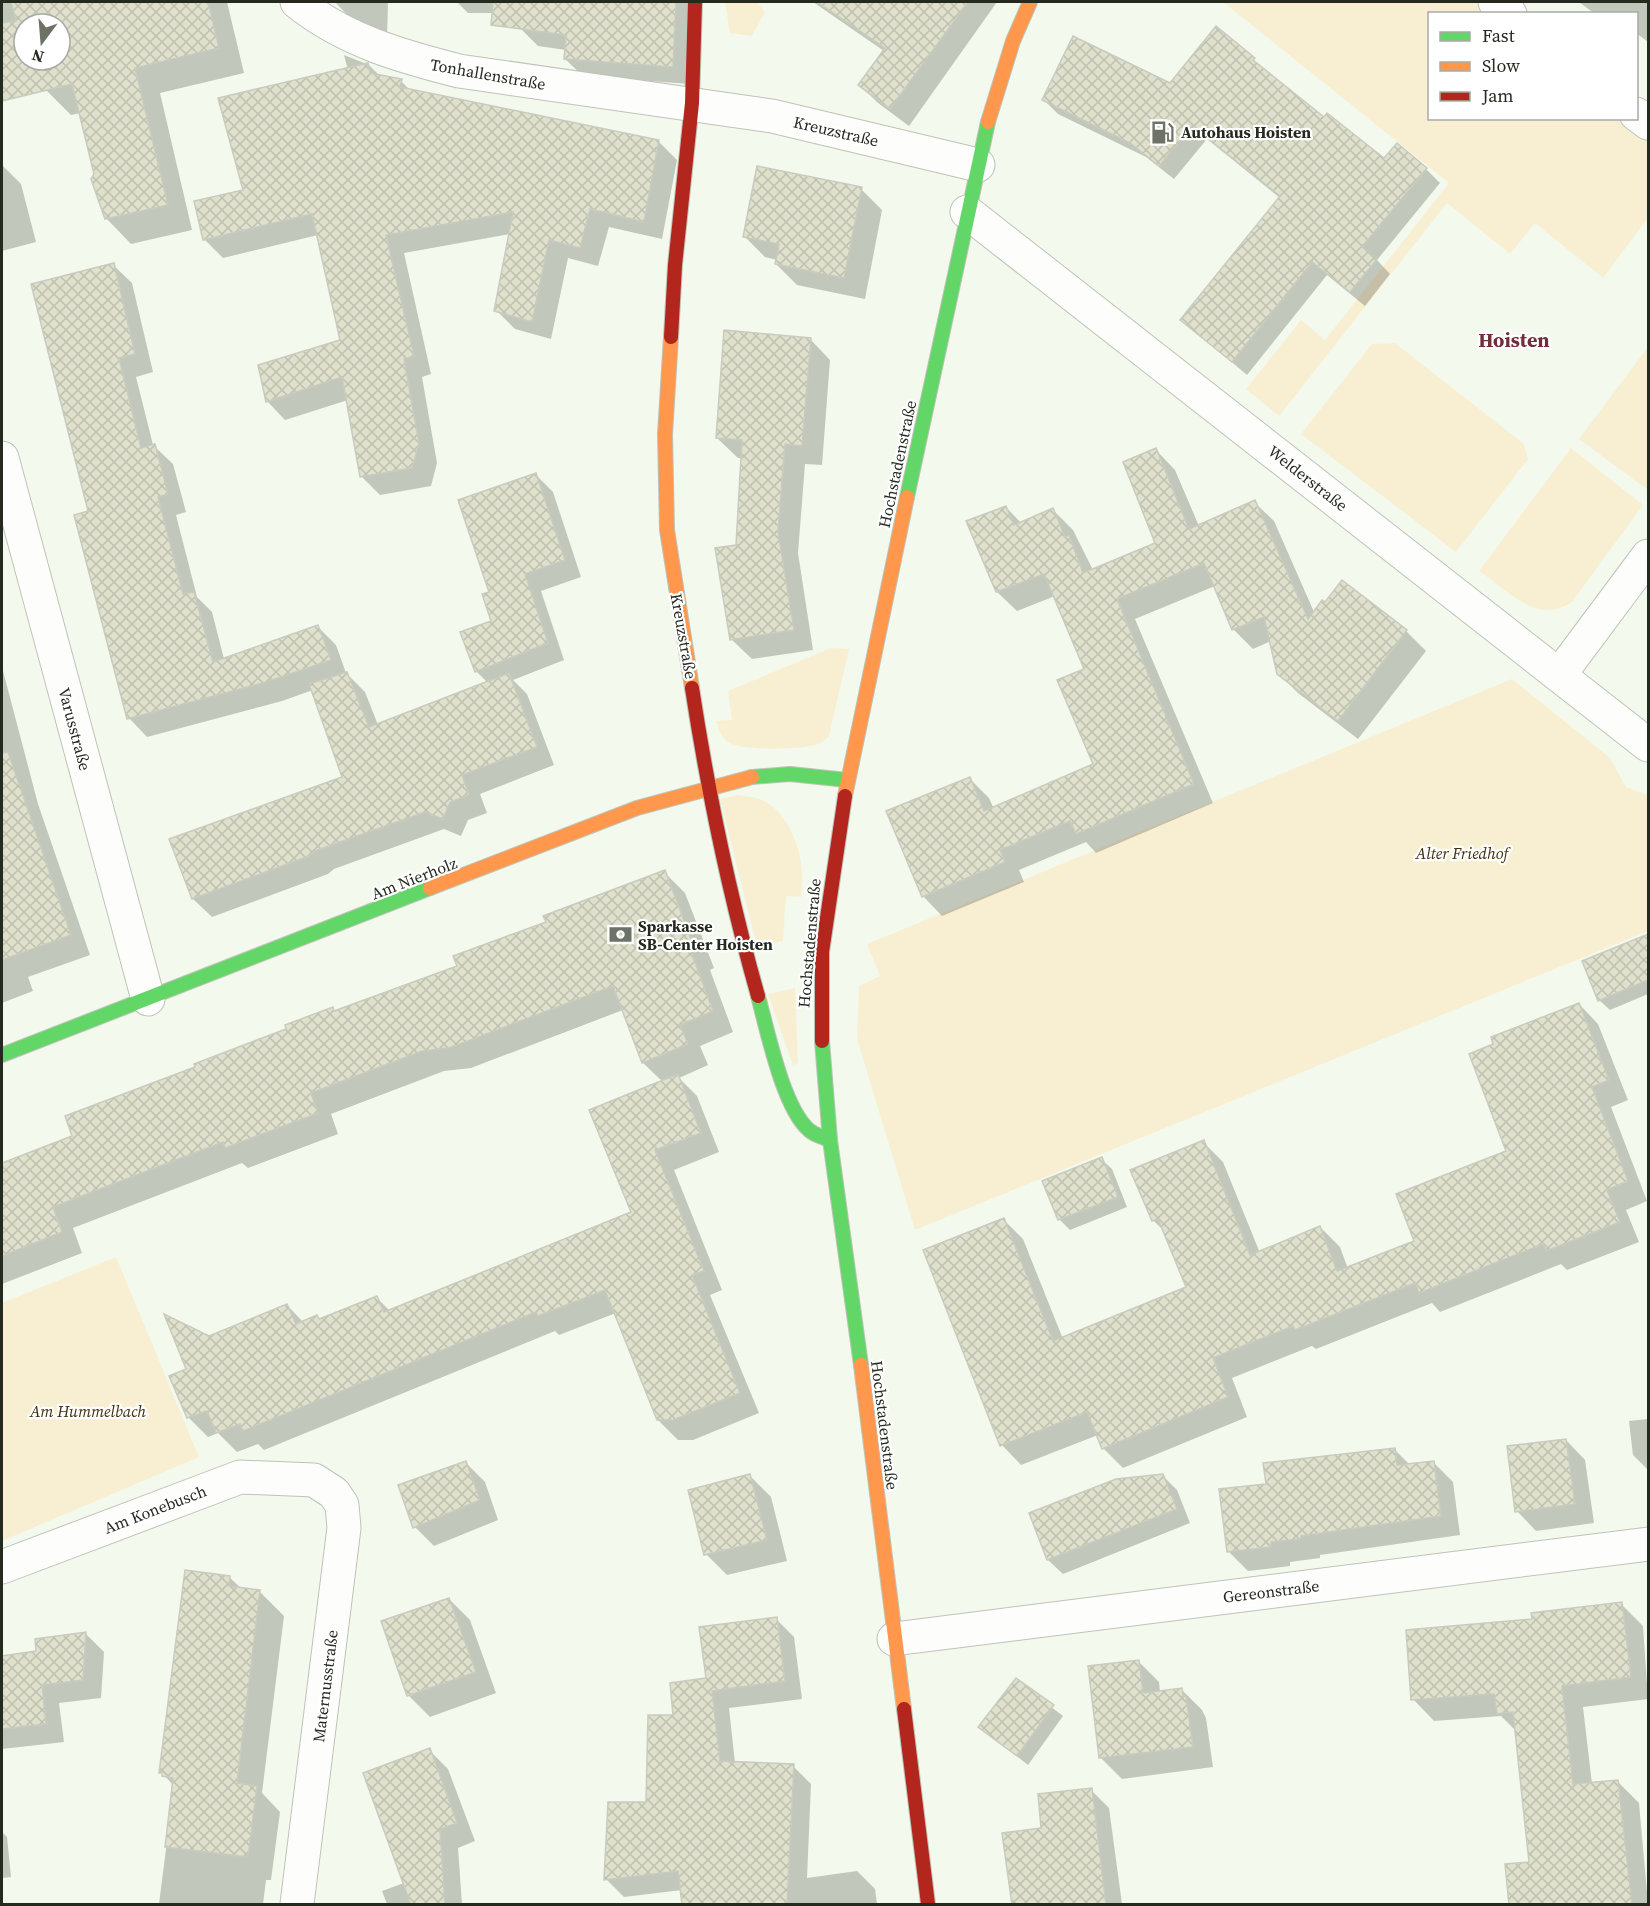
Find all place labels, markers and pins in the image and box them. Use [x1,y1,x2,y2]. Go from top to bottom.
fuel station icon: Autohaus Hoisten [1150,119,1176,145]
place label: Autohaus Hoisten [1181,121,1311,143]
place label: Sparkasse SB-Center Hoisten [638,915,773,955]
bank icon: Sparkasse SB-Center Hoisten [607,922,633,948]

